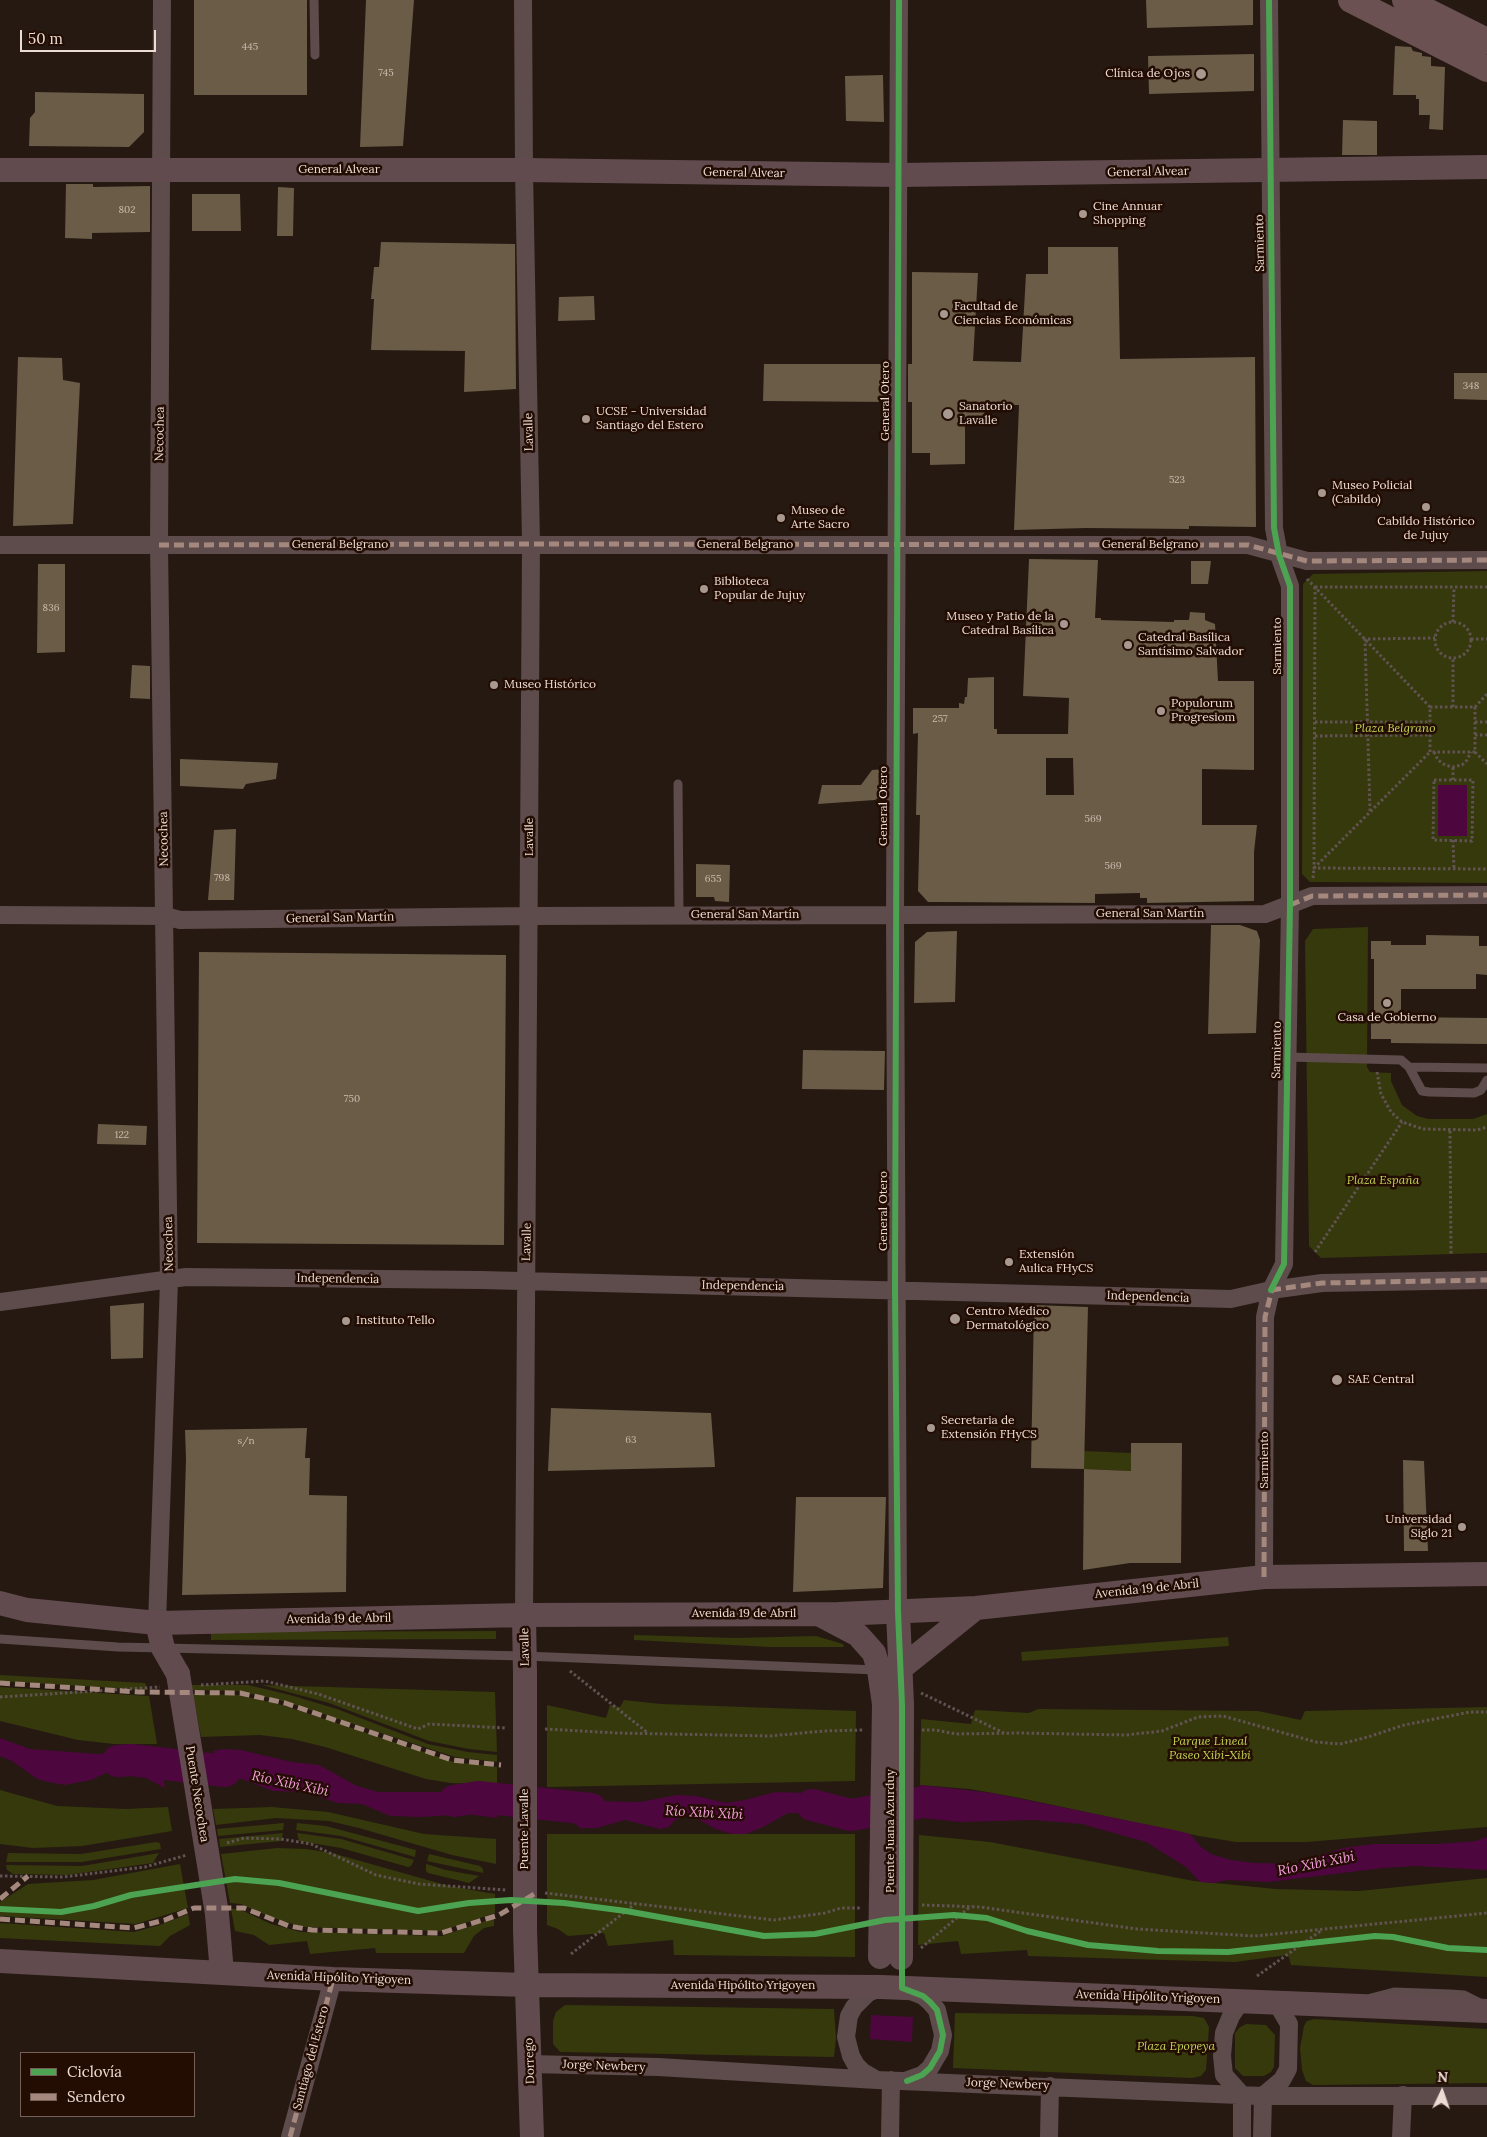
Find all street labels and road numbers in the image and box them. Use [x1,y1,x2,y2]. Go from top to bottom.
street label: General Alvear [298,163,380,177]
street label: General Alvear [1107,164,1189,180]
street label: General Alvear [703,165,785,181]
street label: Sarmiento [1252,214,1268,272]
street label: General Otero [879,361,893,441]
street label: Necochea [152,406,168,462]
street label: Lavalle [521,413,537,451]
street label: General Belgrano [292,538,388,552]
street label: General Belgrano [697,538,793,552]
street label: General Belgrano [1102,538,1198,552]
street label: Sarmiento [1271,617,1285,675]
street label: General Otero [877,766,891,846]
street label: Necochea [156,811,172,867]
street label: Lavalle [523,818,537,856]
street label: General San Martín [1096,907,1204,921]
street label: General San Martín [691,908,799,922]
street label: General San Martín [286,910,394,926]
street label: Sarmiento [1269,1021,1285,1079]
street label: General Otero [877,1171,891,1251]
street label: Necochea [161,1216,177,1272]
street label: Lavalle [519,1223,535,1261]
street label: Independencia [297,1271,379,1287]
street label: Independencia [702,1278,784,1294]
street label: Independencia [1106,1288,1190,1306]
street label: Sarmiento [1258,1431,1272,1489]
street label: Avenida 19 de Abril [1094,1576,1200,1602]
street label: Avenida 19 de Abril [692,1607,796,1621]
street label: Avenida 19 de Abril [287,1611,391,1627]
street label: Lavalle [517,1628,533,1666]
street label: Puente Necochea [182,1745,212,1843]
street label: Puente Juana Azurduy [884,1769,898,1893]
street label: Puente Lavalle [518,1789,532,1869]
street label: Avenida Hipólito Yrigoyen [267,1968,411,1988]
street label: Avenida Hipólito Yrigoyen [671,1979,815,1993]
street label: Avenida Hipólito Yrigoyen [1076,1987,1220,2007]
street label: Santiago del Estero [290,2004,332,2112]
street label: Dorrego [522,2038,538,2084]
street label: Jorge Newbery [562,2057,646,2075]
street label: Jorge Newbery [966,2075,1050,2093]

